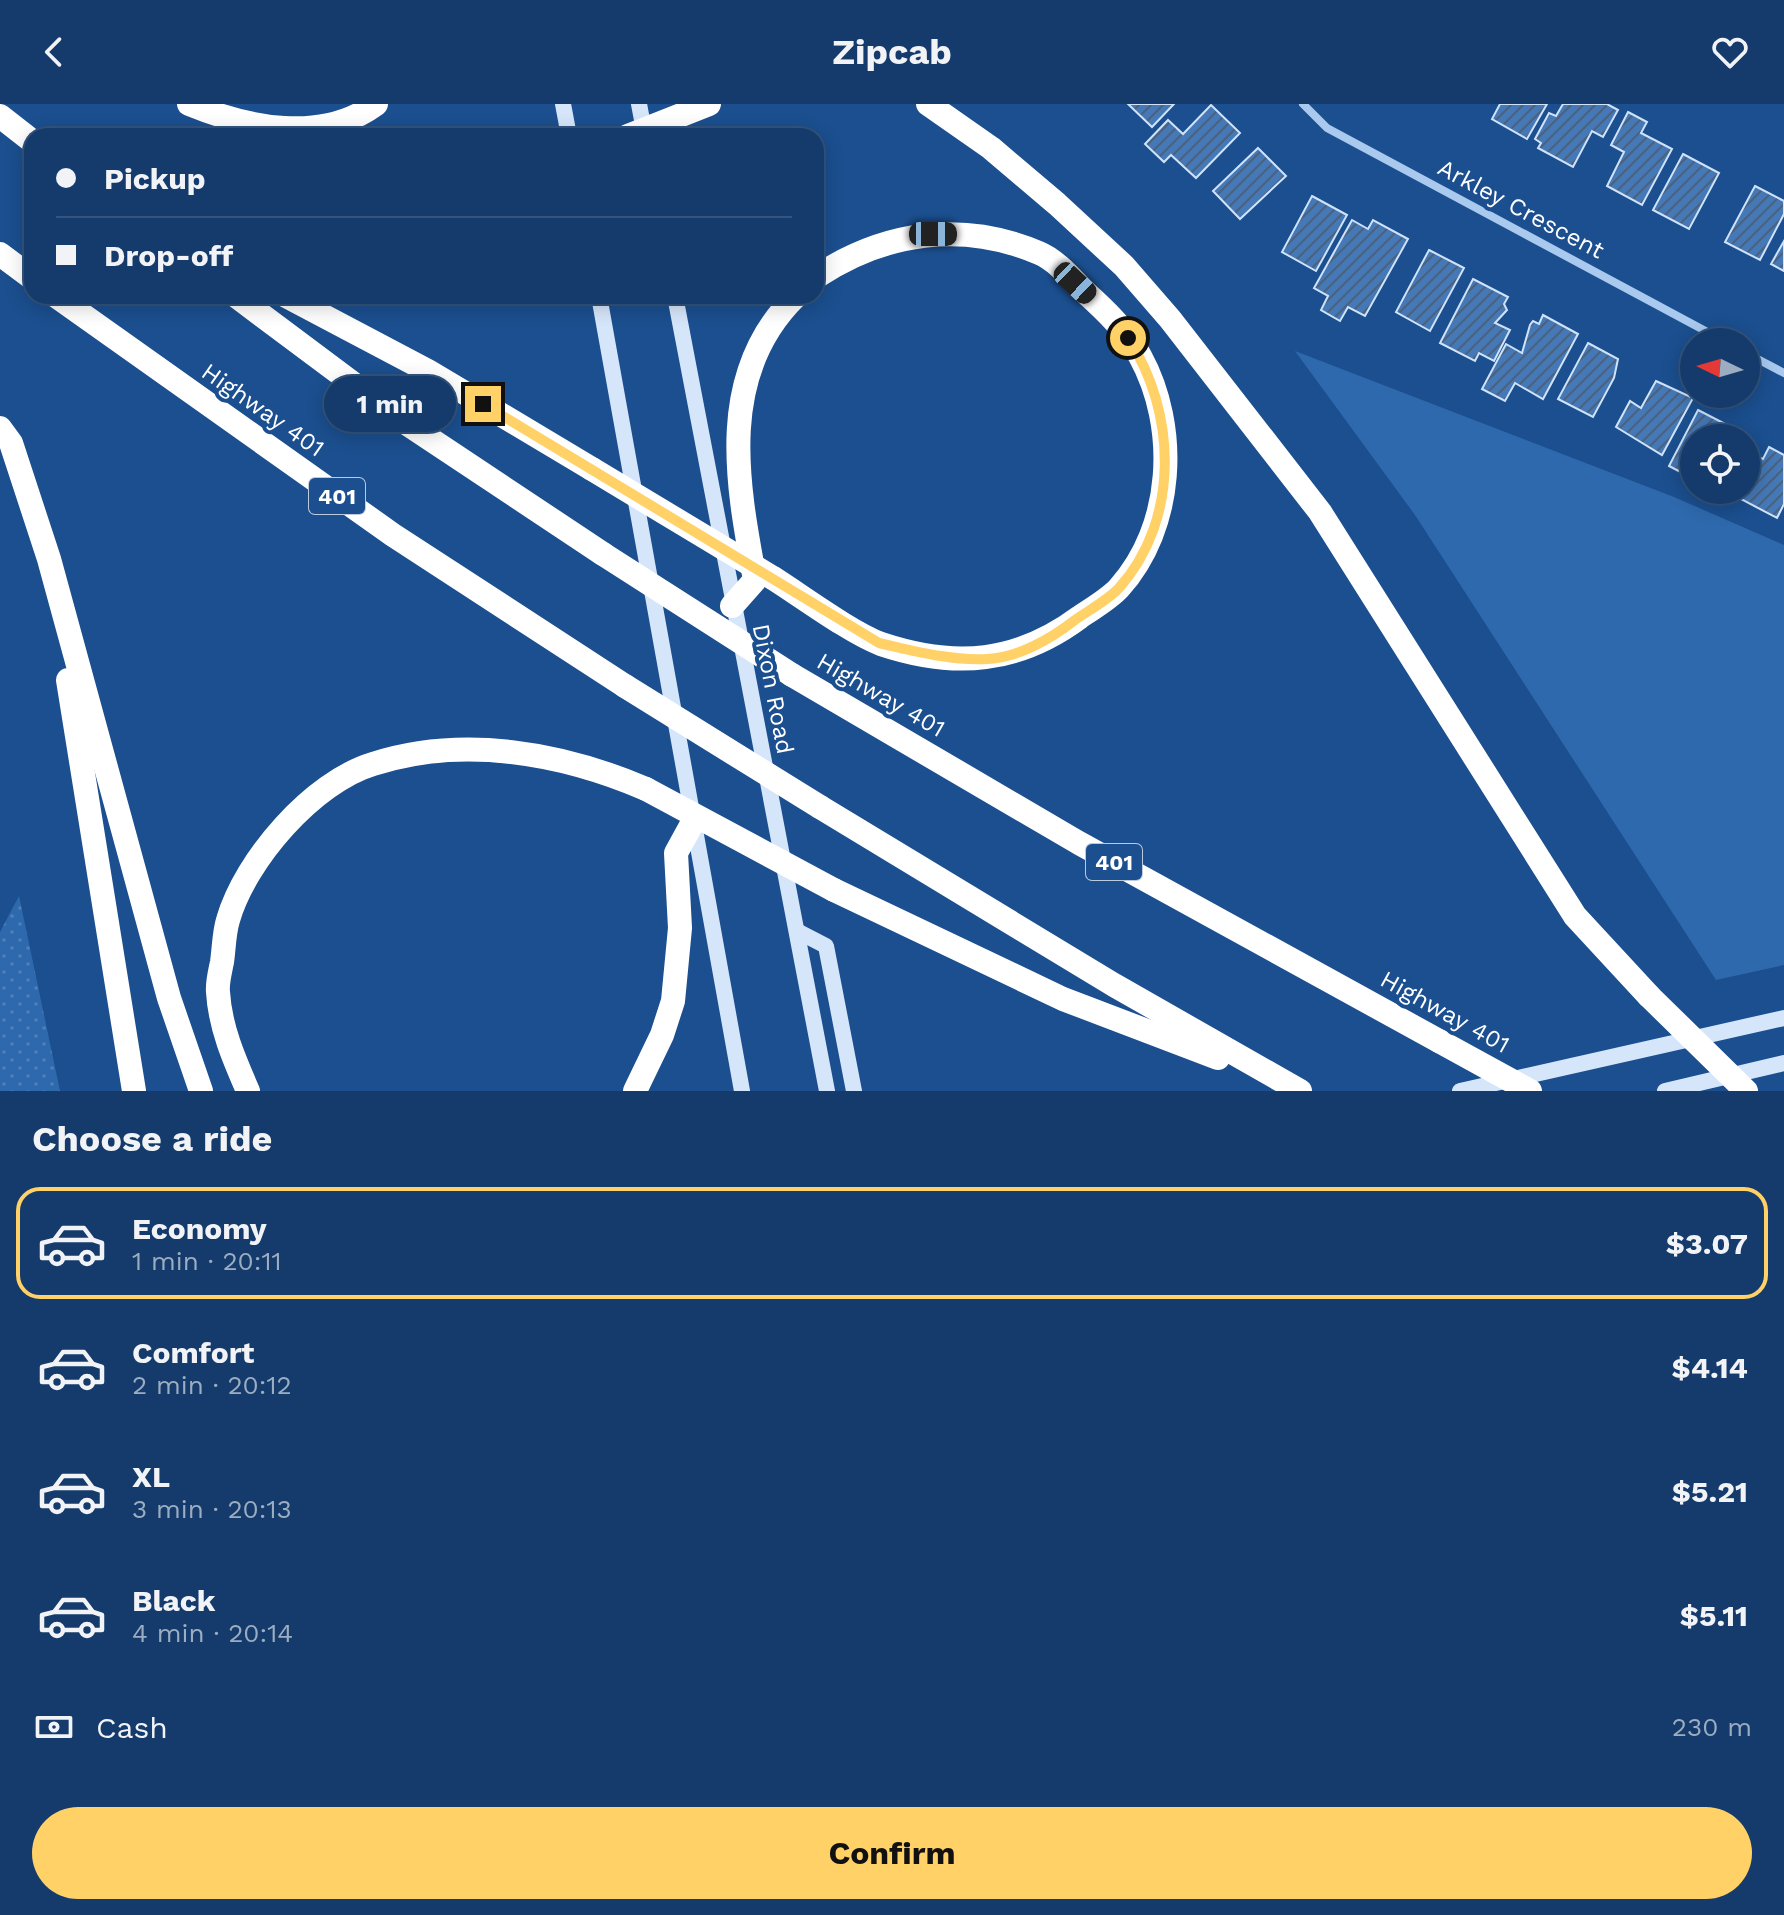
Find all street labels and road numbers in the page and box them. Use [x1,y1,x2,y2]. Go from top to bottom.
street label: Arkley Crescent [1433,153,1609,265]
street label: Highway 401 [196,358,330,462]
road number: 401 [309,478,365,514]
street label: Dixon Road [747,622,799,756]
street label: Highway 401 [812,647,950,743]
road number: 401 [1086,844,1142,880]
street label: Highway 401 [1376,965,1514,1059]

